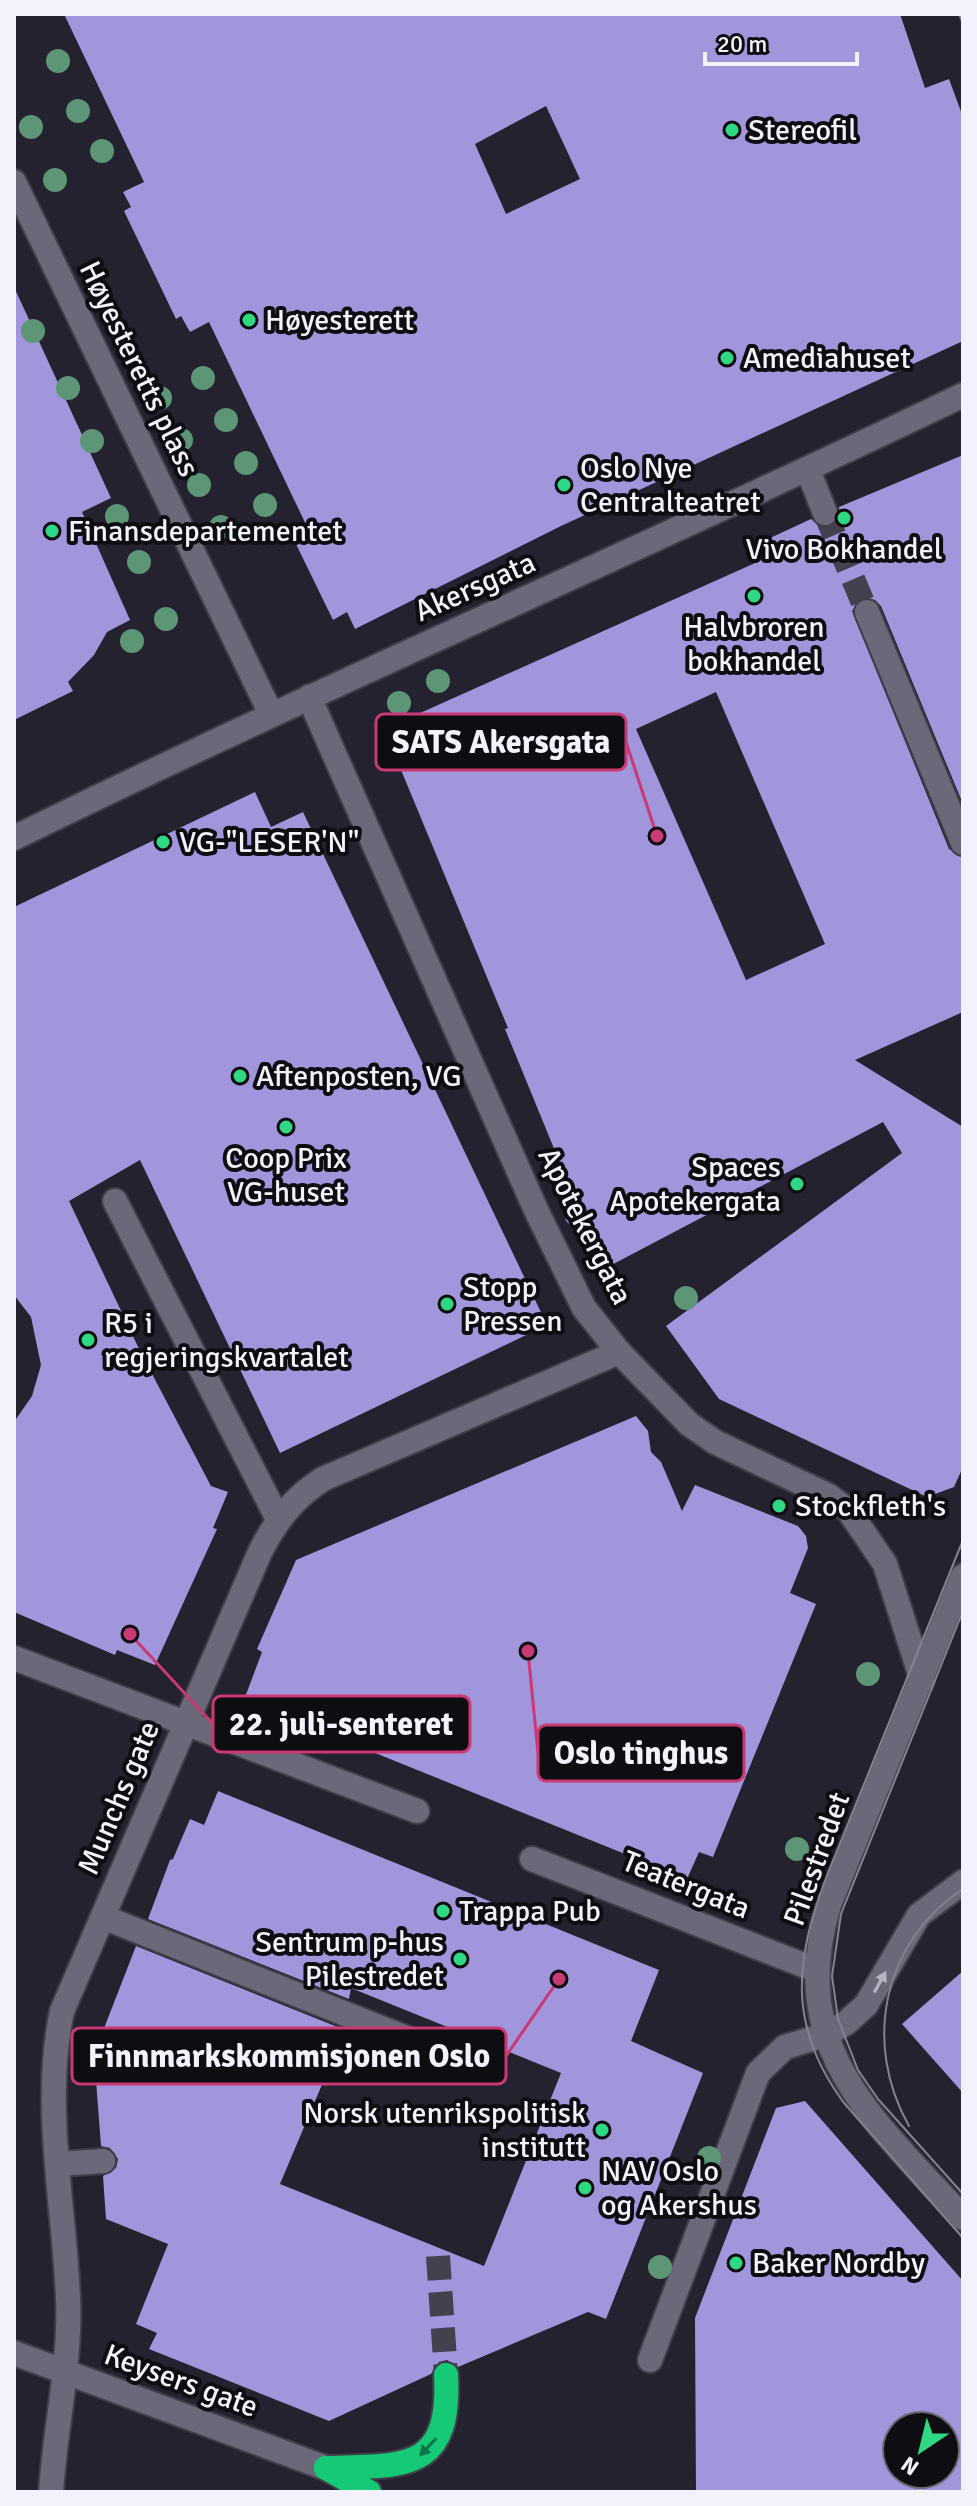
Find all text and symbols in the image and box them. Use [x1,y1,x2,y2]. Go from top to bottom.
scale bar [705,16,857,66]
text: 20 m [717,29,767,59]
place label: Stereofil [748,112,857,149]
marker: Stereofil [723,121,741,139]
street label: Høyesteretts plass [71,255,207,483]
place label: Høyesterett [265,302,414,339]
marker: Høyesterett [240,311,258,329]
place label: Amediahuset [743,340,911,377]
marker: Amediahuset [718,349,736,367]
place label: Oslo Nye Centralteatret [580,450,761,521]
marker: Oslo Nye Centralteatret [555,476,573,494]
marker: Vivo Bokhandel [835,509,853,527]
place label: Finansdepartementet [68,513,343,550]
marker: Finansdepartementet [43,522,61,540]
place label: Vivo Bokhandel [746,531,942,568]
street label: Akersgata [409,544,541,630]
marker: Halvbroren bokhandel [745,587,763,605]
place label: Halvbroren bokhandel [683,609,825,680]
callout: SATS Akersgata [376,714,626,770]
text: SATS Akersgata [392,723,610,762]
place label: VG-"LESER'N" [179,824,359,861]
marker: VG-"LESER'N" [154,833,172,851]
place label: Aftenposten, VG [256,1058,462,1095]
marker: Aftenposten, VG [231,1067,249,1085]
marker: Coop Prix VG-huset [277,1118,295,1136]
place label: Coop Prix VG-huset [225,1140,347,1211]
street label: Apotekergata [530,1141,640,1311]
place label: Spaces Apotekergata [610,1149,781,1220]
marker: Spaces Apotekergata [788,1175,806,1193]
place label: Stopp Pressen [463,1269,563,1340]
marker: Stopp Pressen [438,1295,456,1313]
place label: R5 i regjeringskvartalet [104,1305,349,1376]
marker: R5 i regjeringskvartalet [79,1331,97,1349]
place label: Stockfleth's [795,1488,946,1525]
marker: Stockfleth's [770,1497,788,1515]
callout: 22. juli-senteret [213,1696,470,1752]
text: 22. juli-senteret [229,1705,453,1744]
street label: Munchs gate [70,1716,168,1880]
callout: Oslo tinghus [538,1725,744,1781]
text: Oslo tinghus [554,1734,728,1773]
street label: Pilestredet [776,1787,858,1931]
street label: Teatergata [617,1843,755,1927]
place label: Trappa Pub [459,1893,601,1930]
marker: Trappa Pub [434,1902,452,1920]
place label: Sentrum p-hus Pilestredet [255,1924,444,1995]
marker: Sentrum p-hus Pilestredet [451,1950,469,1968]
one-way arrow [873,1971,887,1993]
callout: Finnmarkskommisjonen Oslo [72,2028,506,2084]
text: Finnmarkskommisjonen Oslo [88,2037,490,2076]
place label: Norsk utenrikspolitisk institutt [303,2095,586,2166]
marker: Norsk utenrikspolitisk institutt [593,2121,611,2139]
place label: NAV Oslo og Akershus [601,2153,757,2224]
marker: NAV Oslo og Akershus [576,2179,594,2197]
place label: Baker Nordby [752,2245,925,2282]
marker: Baker Nordby [727,2254,745,2272]
street label: Keysers gate [99,2336,263,2426]
north arrow [881,2410,961,2490]
one-way arrow [420,2437,438,2456]
text: N [896,2451,924,2481]

